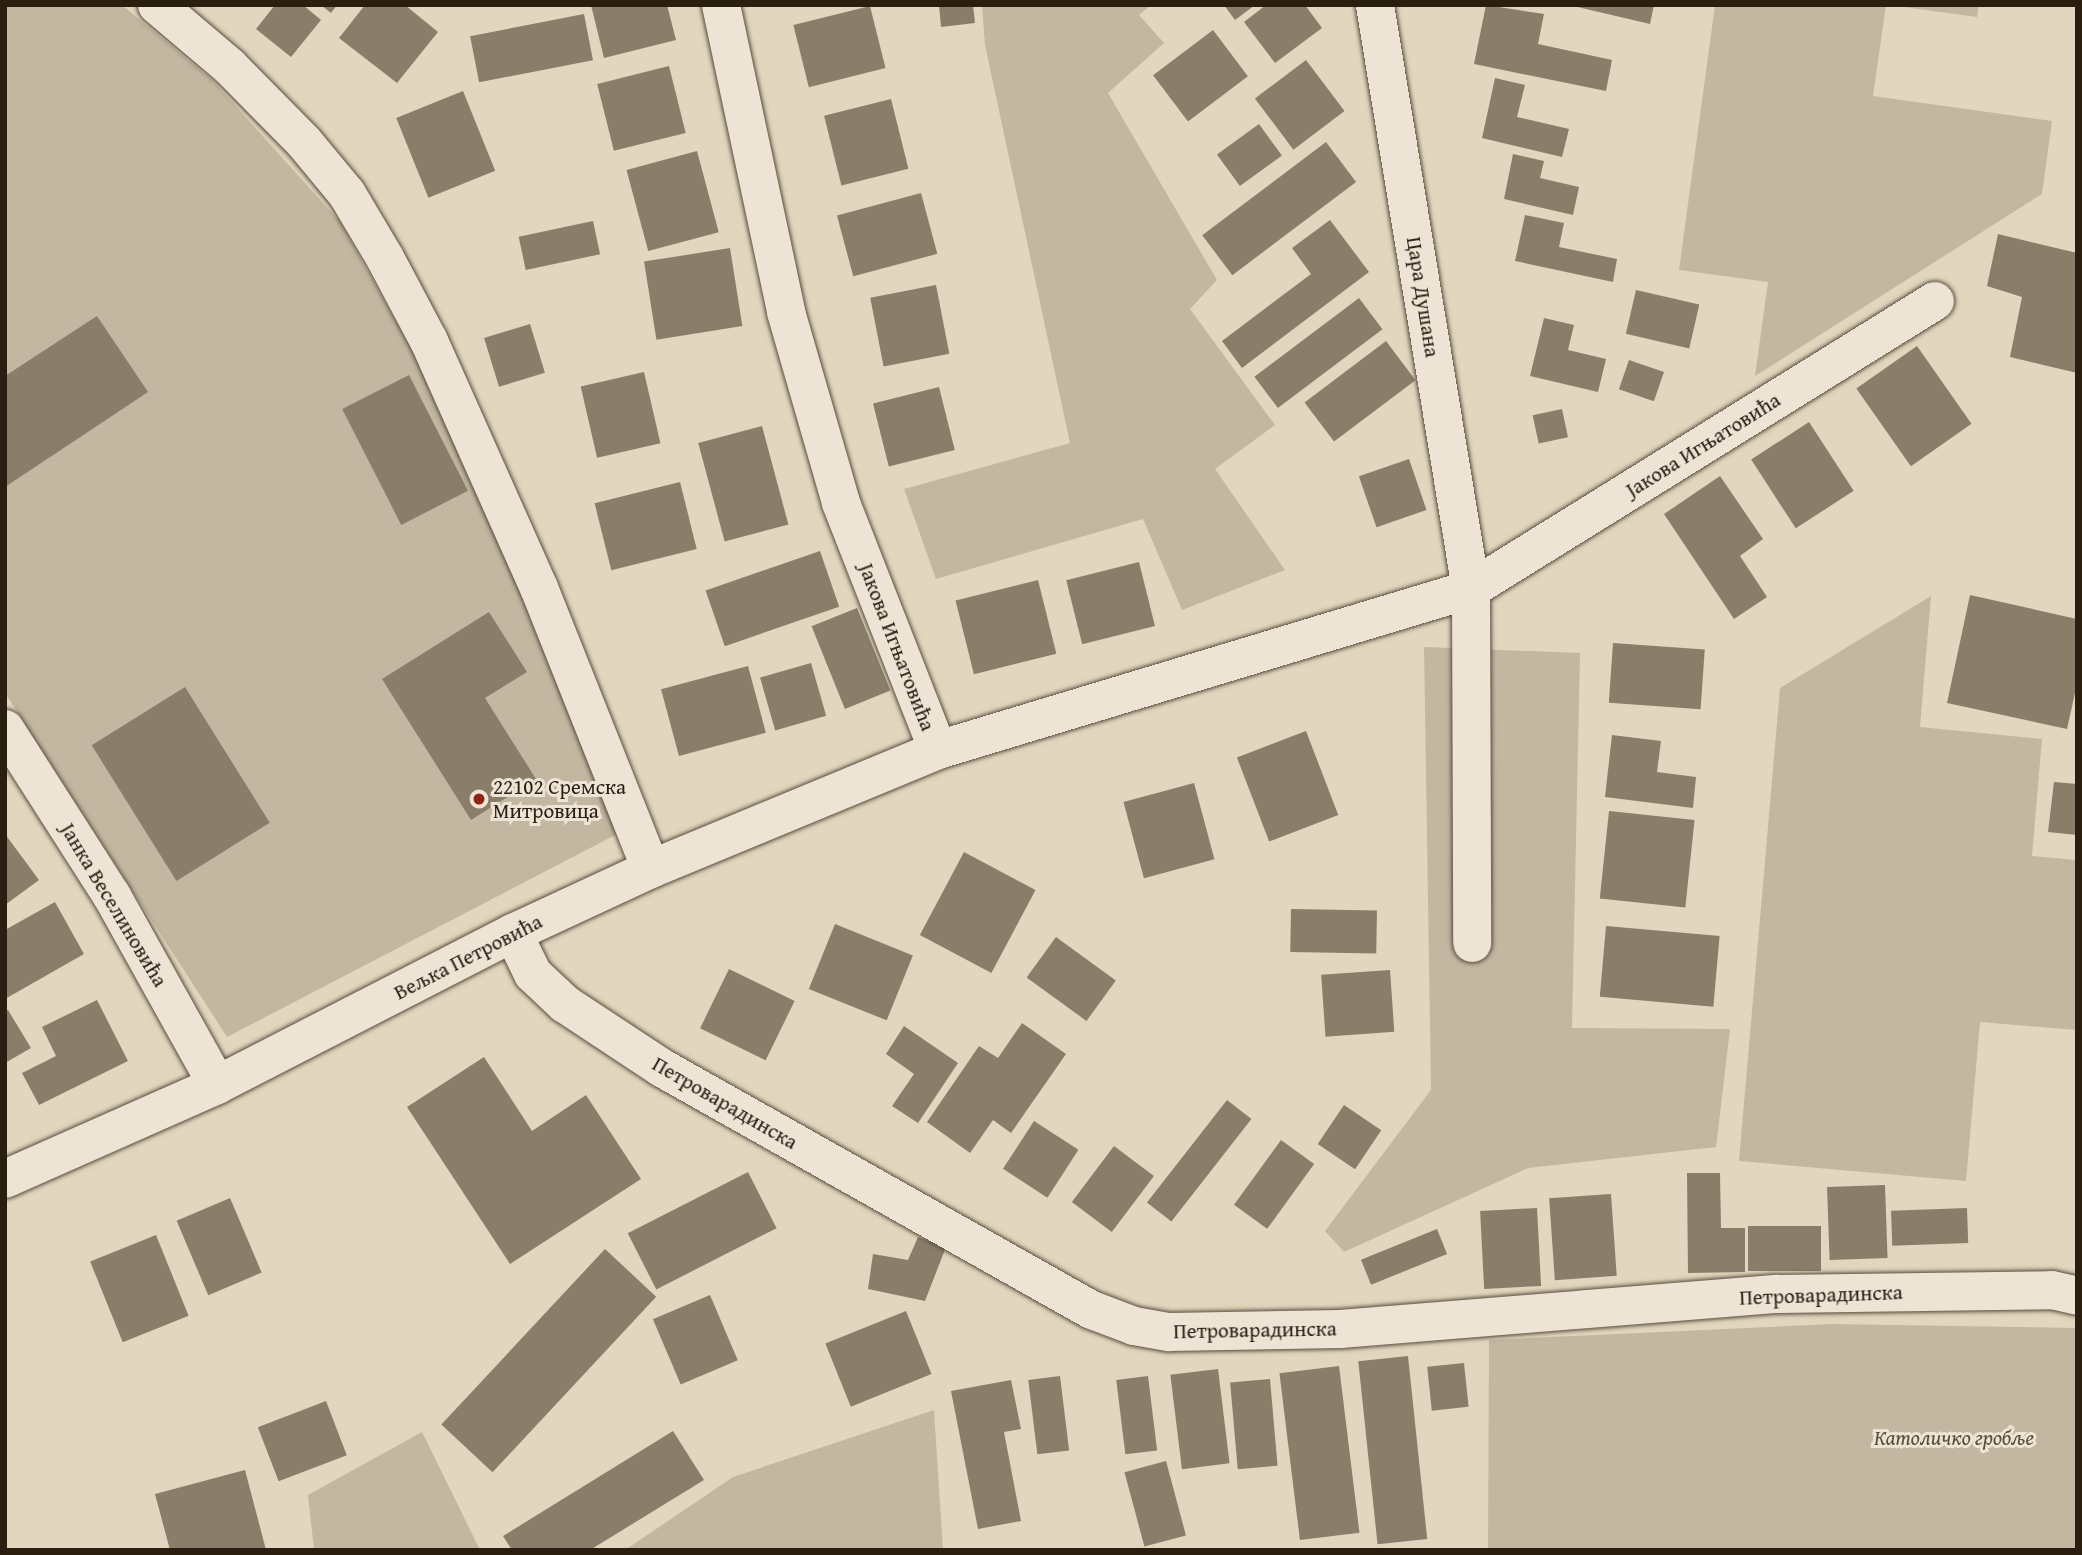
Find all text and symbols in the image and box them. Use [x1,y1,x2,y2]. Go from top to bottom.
street label: Цара Душана [1401,235,1445,359]
street label: Јакова Игњатовића [1621,387,1785,503]
street label: Јакова Игњатовића [853,560,941,734]
place label: 22102 Сремска Митровица [493,774,626,824]
marker: 22102 Сремска Митровица [471,791,487,807]
street label: Јанка Веселиновића [55,818,173,992]
street label: Вељка Петровића [390,909,546,1005]
street label: Петроварадинска [648,1051,802,1155]
street label: Петроварадинска [1739,1280,1903,1310]
street label: Петроварадинска [1173,1316,1337,1344]
park label: Католичко гробље [1874,1425,2034,1451]

